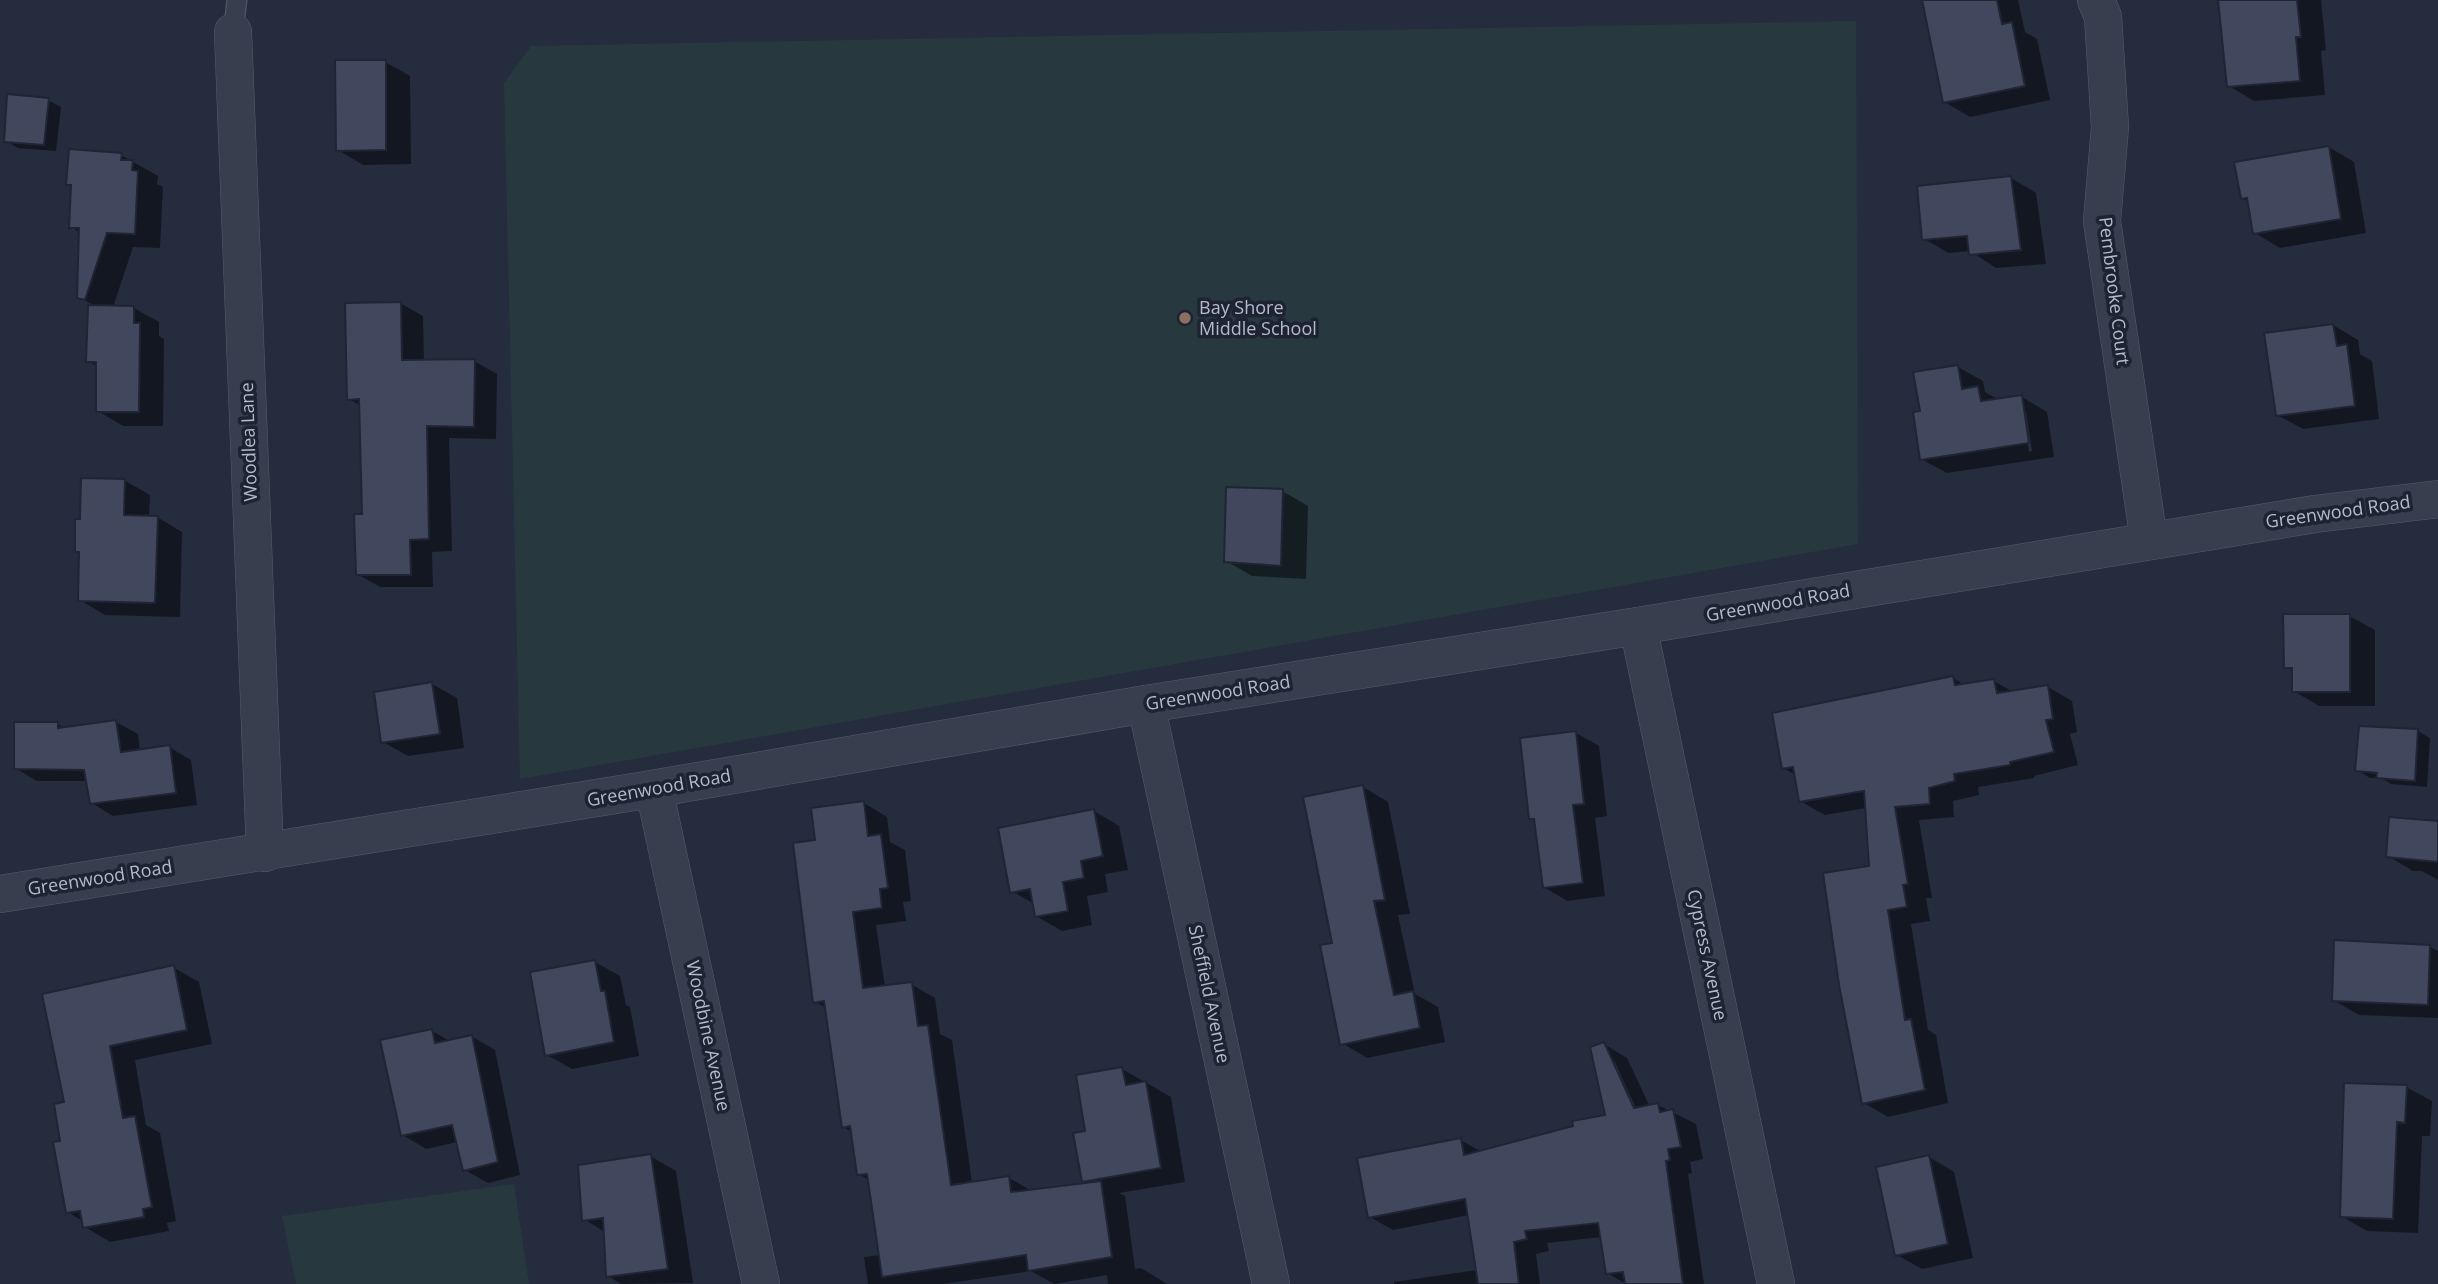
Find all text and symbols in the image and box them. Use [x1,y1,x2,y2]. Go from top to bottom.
street label: Pembrooke Court [2094,216,2136,366]
place label: Bay Shore Middle School [1199,295,1317,340]
marker: Bay Shore Middle School [1177,310,1193,326]
street label: Woodlea Lane [234,382,262,502]
street label: Greenwood Road [2264,489,2412,533]
street label: Greenwood Road [1704,578,1852,627]
street label: Greenwood Road [1144,669,1292,715]
street label: Greenwood Road [585,763,733,812]
street label: Greenwood Road [26,854,174,900]
street label: Cypress Avenue [1682,887,1734,1023]
street label: Sheffield Avenue [1184,922,1236,1065]
street label: Woodbine Avenue [681,958,737,1113]

